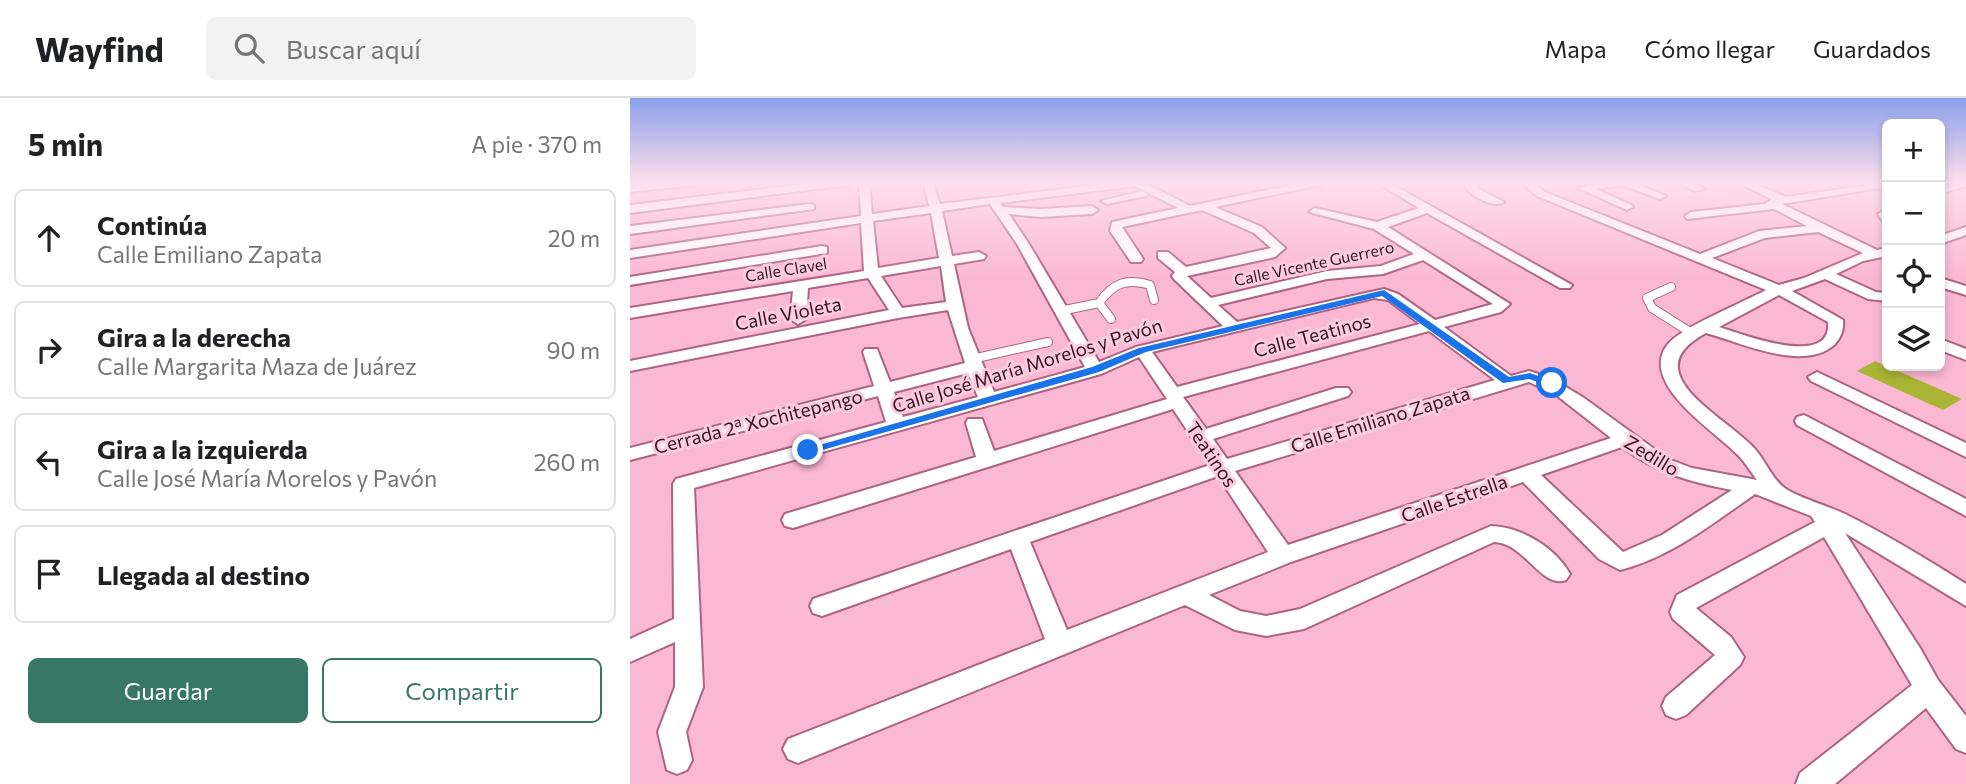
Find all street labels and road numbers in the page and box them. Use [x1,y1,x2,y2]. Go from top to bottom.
street label: Calle Vicente Guerrero [1232,237,1396,289]
street label: Calle Clavel [744,253,828,285]
street label: Calle Violeta [733,291,843,335]
street label: Calle Teatinos [1251,308,1373,362]
street label: Calle José María Morelos y Pavón [889,313,1165,417]
street label: Calle Emiliano Zapata [1288,381,1472,457]
street label: Cerrada 2ª Xochitepango [651,384,865,458]
street label: Teatinos [1182,417,1242,491]
street label: Zedillo [1621,430,1683,480]
street label: Calle Estrella [1398,469,1510,527]

